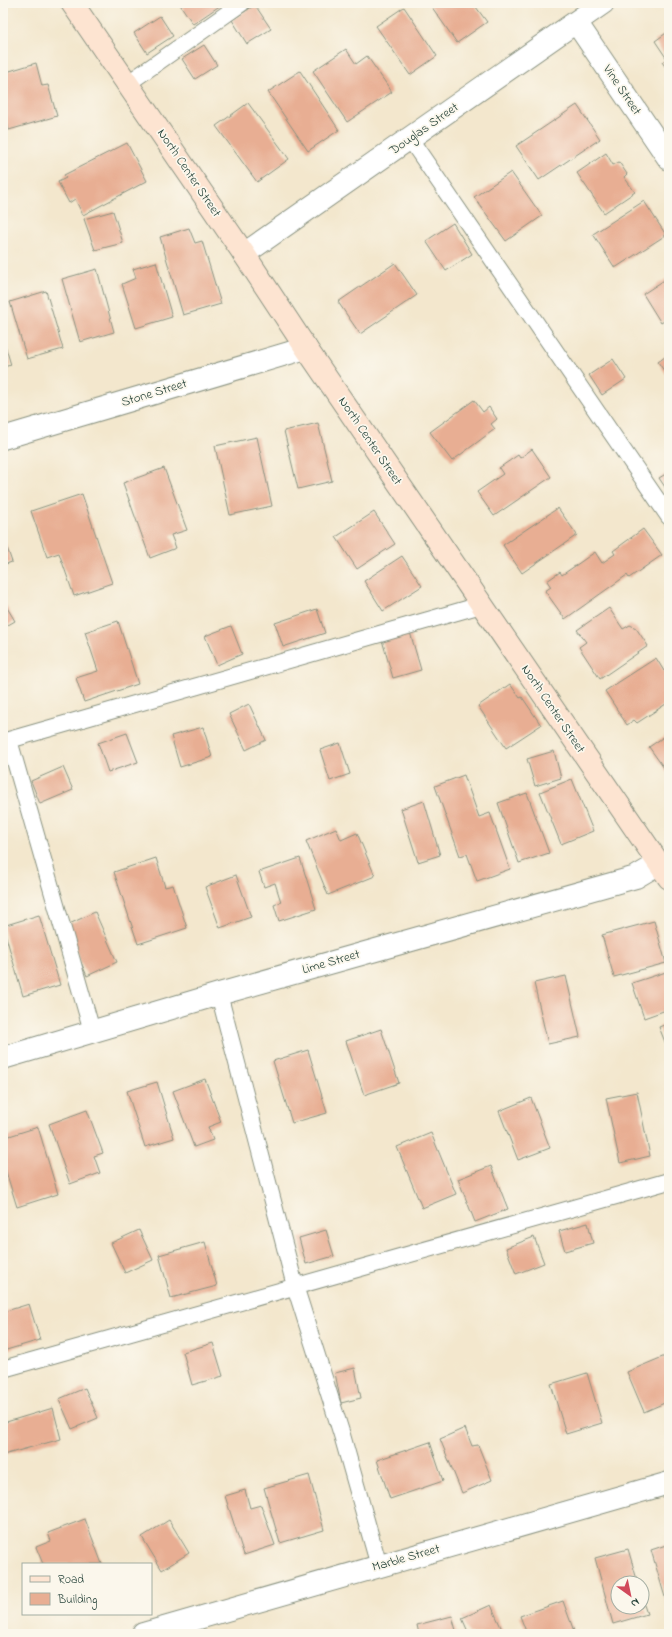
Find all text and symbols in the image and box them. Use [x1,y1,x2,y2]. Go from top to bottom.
street label: Vine Street [598,60,646,120]
street label: Douglas Street [385,98,464,161]
street label: North Center Street [152,125,226,222]
street label: Stone Street [119,374,190,412]
street label: North Center Street [333,393,407,490]
street label: North Center Street [516,661,590,758]
street label: Lime Street [300,945,363,979]
street label: Marble Street [370,1539,443,1577]
legend [22,1563,152,1615]
text: Road [58,1571,84,1589]
north arrow [610,1575,650,1615]
text: Building [57,1591,97,1610]
text: N [627,1594,642,1611]

